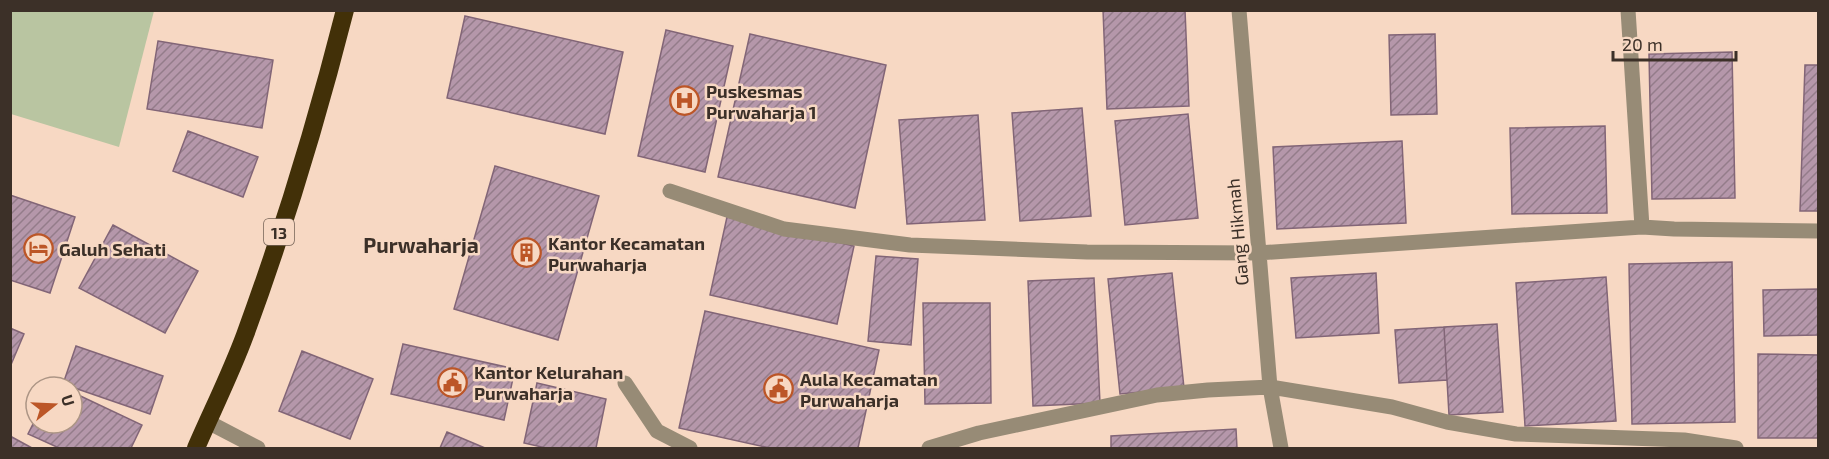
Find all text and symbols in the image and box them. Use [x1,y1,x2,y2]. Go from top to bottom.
scale bar [1613,24,1736,62]
text: 20 m [1622,33,1663,55]
place label: Puskesmas Purwaharja 1 [706,80,817,123]
hospital icon: Puskesmas Purwaharja 1 [669,85,701,117]
street label: Gang Hikmah [1221,178,1253,286]
road number: 13 [264,219,294,245]
district label: Purwaharja [363,232,479,257]
place label: Kantor Kecamatan Purwaharja [548,232,705,275]
hotel icon: Galuh Sehati [22,233,54,265]
building icon: Kantor Kecamatan Purwaharja [511,237,543,269]
place label: Galuh Sehati [59,238,166,260]
place label: Kantor Kelurahan Purwaharja [474,361,623,404]
public building icon: Kantor Kelurahan Purwaharja [437,366,469,398]
place label: Aula Kecamatan Purwaharja [800,368,938,411]
public building icon: Aula Kecamatan Purwaharja [763,373,795,405]
north arrow [24,375,84,435]
text: U [58,392,79,408]

